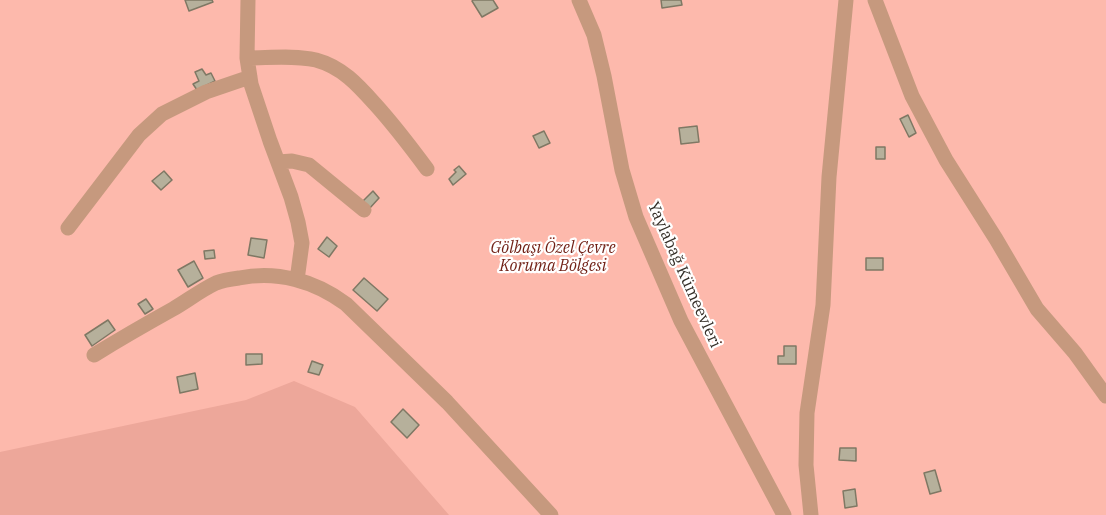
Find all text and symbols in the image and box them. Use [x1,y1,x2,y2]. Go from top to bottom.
street label: Yaylabağ Kümeevleri [643,199,725,351]
park label: Gölbaşı Özel Çevre Koruma Bölgesi [490,238,616,276]

